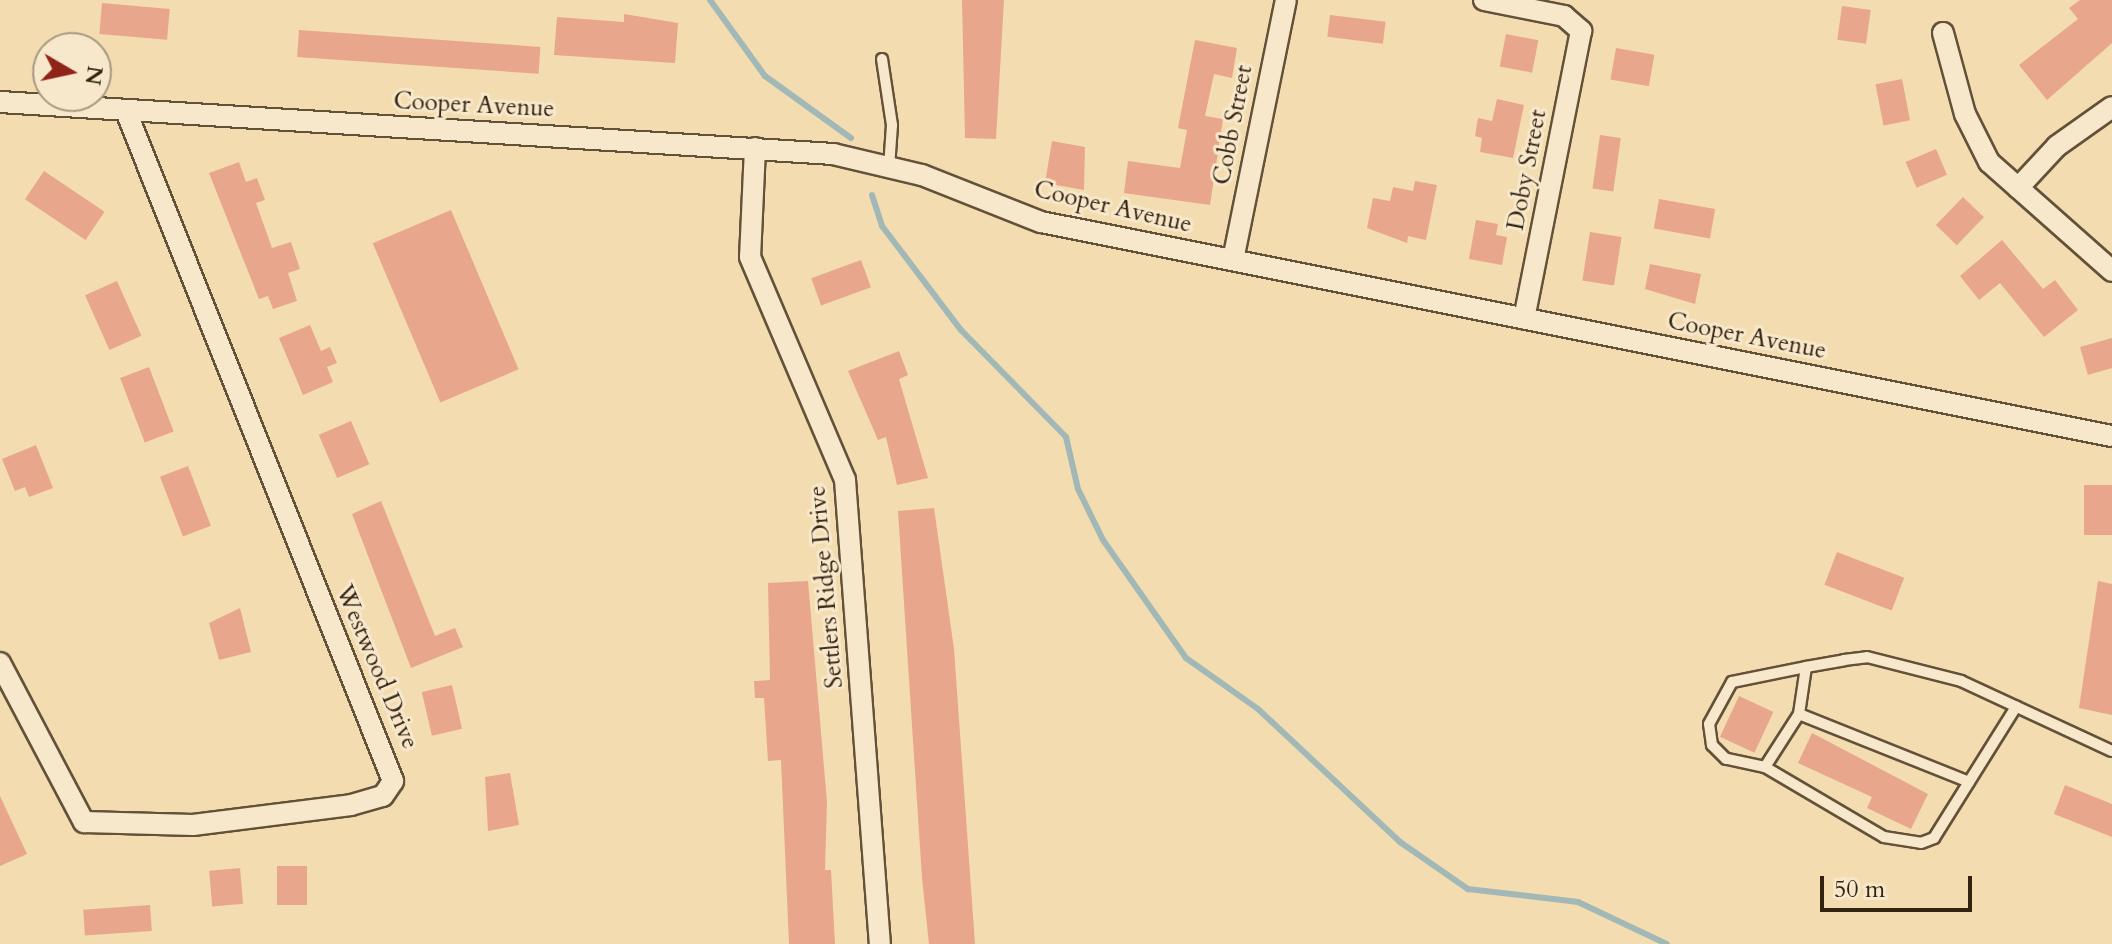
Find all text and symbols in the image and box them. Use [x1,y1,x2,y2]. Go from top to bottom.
north arrow [32,32,112,112]
street label: Cobb Street [1207,63,1259,187]
text: N [77,64,110,87]
street label: Cooper Avenue [393,86,555,124]
street label: Doby Street [1501,107,1553,233]
street label: Cooper Avenue [1031,175,1195,239]
street label: Cooper Avenue [1665,307,1829,365]
street label: Settlers Ridge Drive [803,484,849,690]
street label: Westwood Drive [329,581,425,753]
scale bar [1824,860,1976,910]
text: 50 m [1834,873,1885,906]

